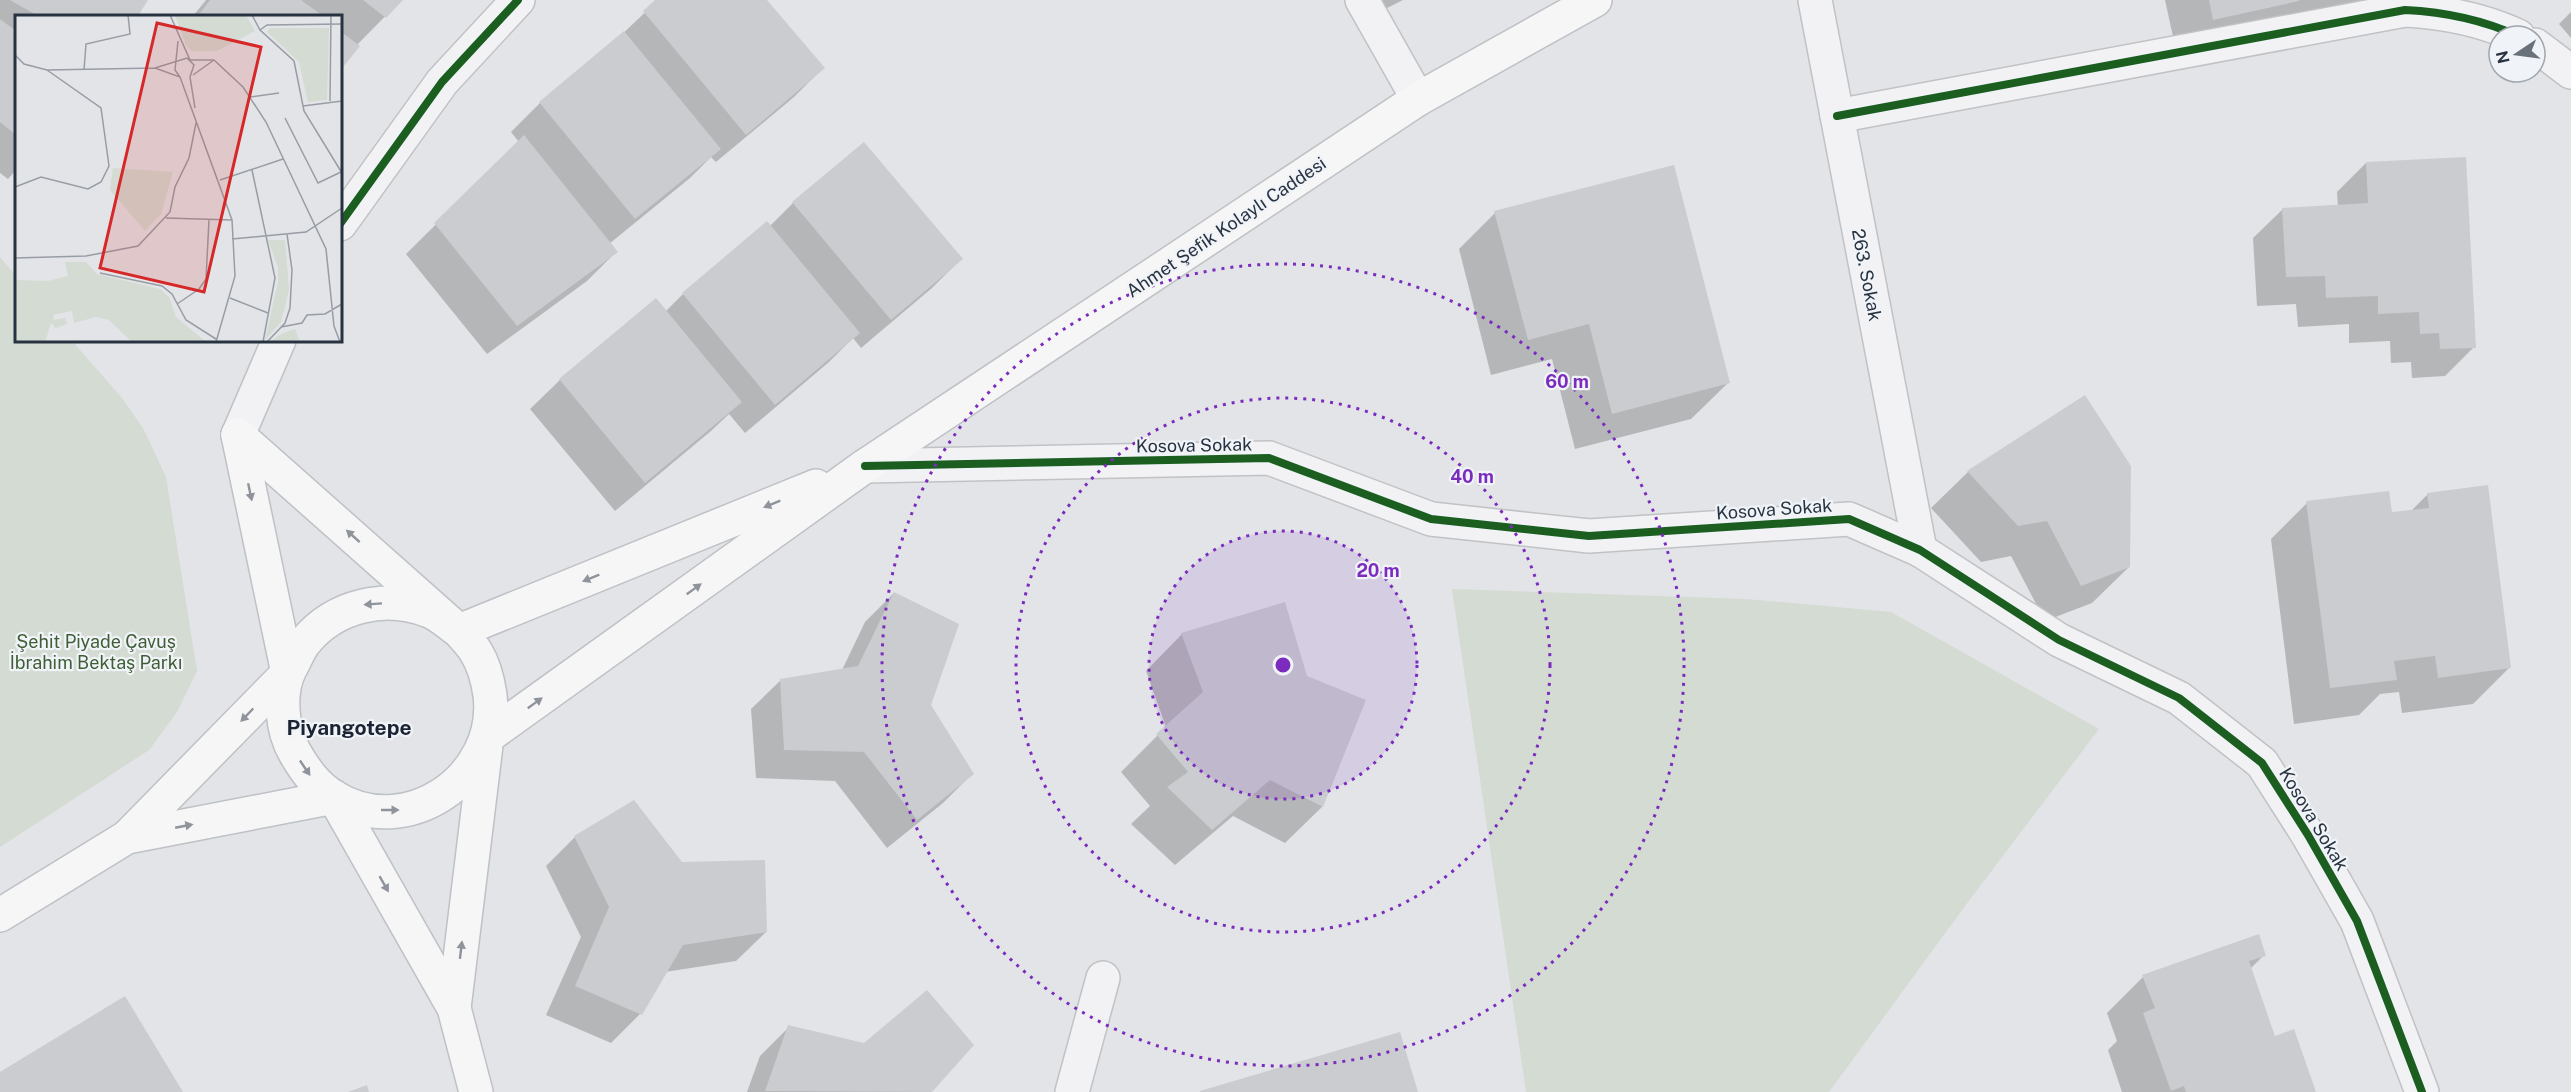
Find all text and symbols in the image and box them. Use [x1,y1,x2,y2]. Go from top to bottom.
inset map [15,15,342,342]
north arrow [2487,24,2547,84]
text: N [2492,49,2514,65]
street label: Ahmet Şefik Kolaylı Caddesi [1122,152,1330,302]
street label: 263. Sokak [1848,227,1886,323]
text: 60 m [1545,371,1589,392]
street label: Kosova Sokak [1136,433,1252,457]
text: 40 m [1450,466,1494,487]
one-way arrow [246,483,256,501]
street label: Kosova Sokak [1715,494,1833,524]
one-way arrow [763,500,781,509]
one-way arrow [345,529,360,543]
text: 20 m [1356,560,1400,581]
one-way arrow [582,573,600,583]
one-way arrow [685,583,701,595]
one-way arrow [363,599,382,609]
park label: Şehit Piyade Çavuş İbrahim Bektaş Parkı [10,631,182,673]
centre of rings [1273,655,1293,675]
one-way arrow [527,698,543,709]
one-way arrow [241,707,255,721]
district label: Piyangotepe [286,715,412,740]
one-way arrow [299,760,311,776]
street label: Kosova Sokak [2275,764,2353,874]
one-way arrow [380,805,399,815]
one-way arrow [175,821,194,830]
one-way arrow [378,876,389,892]
one-way arrow [457,940,466,959]

